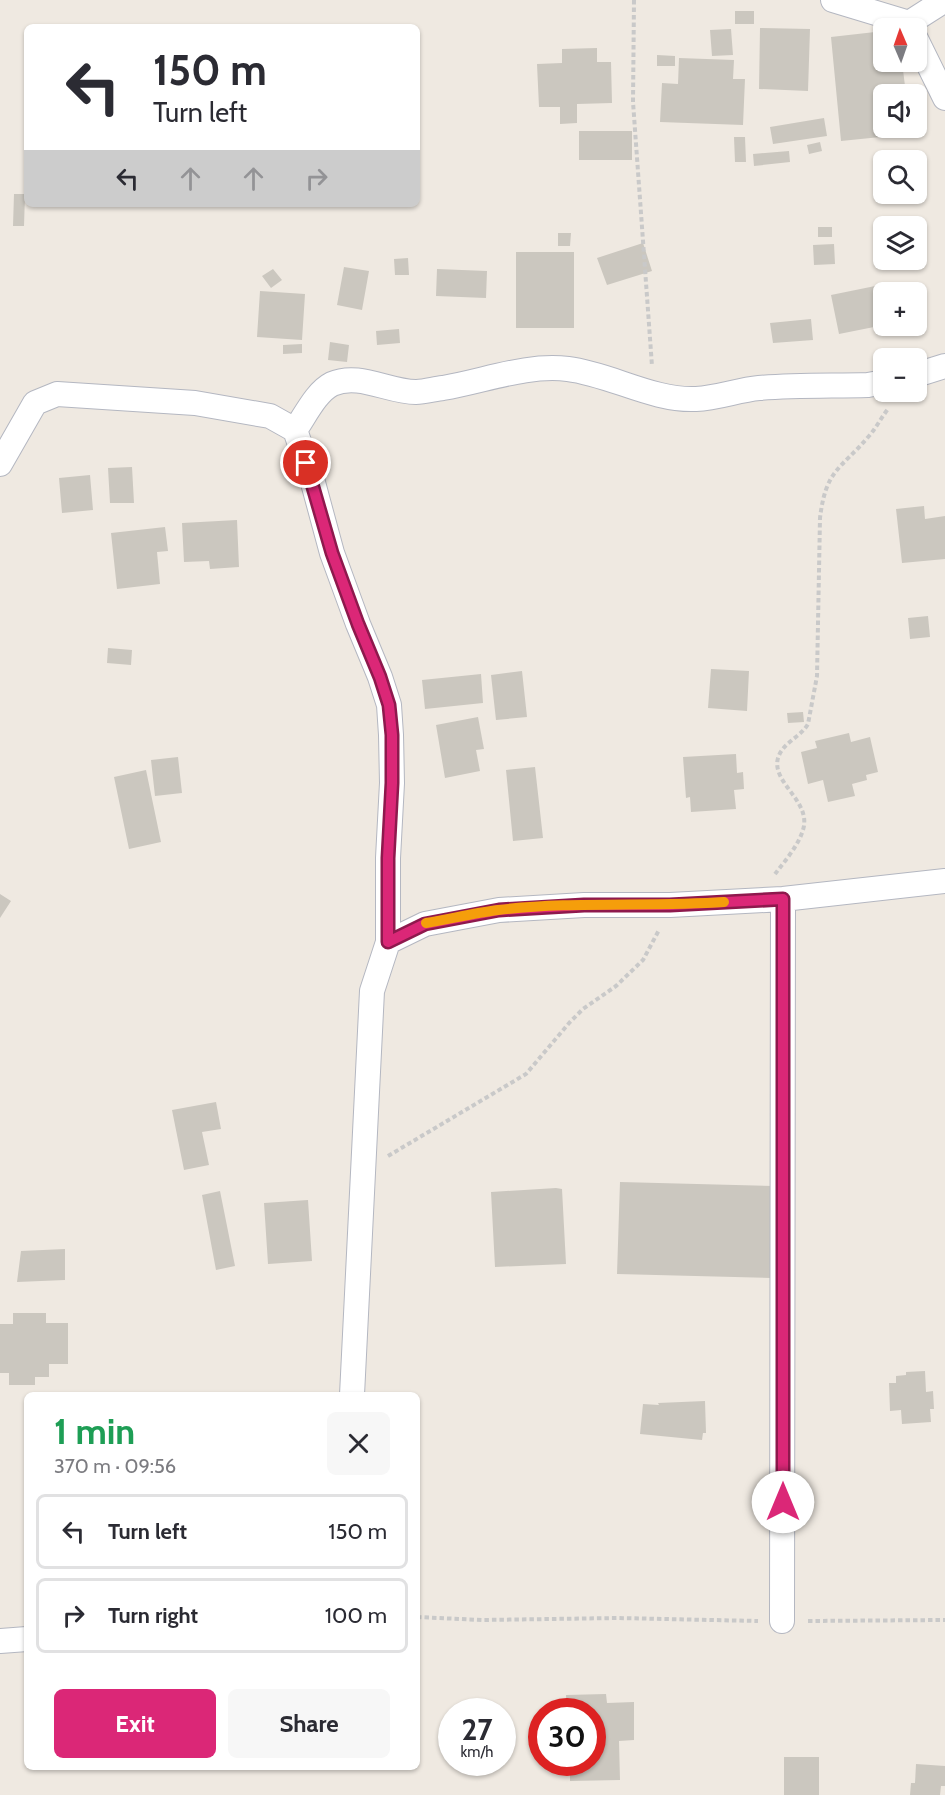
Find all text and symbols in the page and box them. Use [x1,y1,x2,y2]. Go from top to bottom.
north arrow [873,18,927,72]
map controls [873,18,927,402]
text: 150 m [153,44,267,96]
icon: left [54,48,132,126]
button: sound [873,84,927,138]
text: Turn left [153,96,247,129]
button: search [873,150,927,204]
icon: left [111,162,144,195]
icon: ahead [174,162,207,195]
icon: ahead [237,162,270,195]
icon: right [300,162,333,195]
button: layers [873,216,927,270]
button: + [873,282,927,336]
button: − [873,348,927,402]
pin [280,437,331,488]
icon: arrive [289,446,322,479]
text: 1 min [54,1409,135,1453]
button: close [327,1412,390,1475]
text: 370 m · 09:56 [54,1454,176,1478]
position arrow [751,1470,815,1534]
icon: left [57,1515,90,1548]
text: Turn left [108,1518,187,1545]
text: 150 m [328,1518,387,1545]
icon: right [57,1599,90,1632]
text: Turn right [108,1602,198,1629]
text: 100 m [325,1602,387,1629]
button: Exit [54,1689,216,1758]
button: Share [228,1689,390,1758]
speed limit sign: 30 [528,1698,606,1776]
text: 27 [461,1711,493,1748]
text: km/h [461,1743,493,1761]

